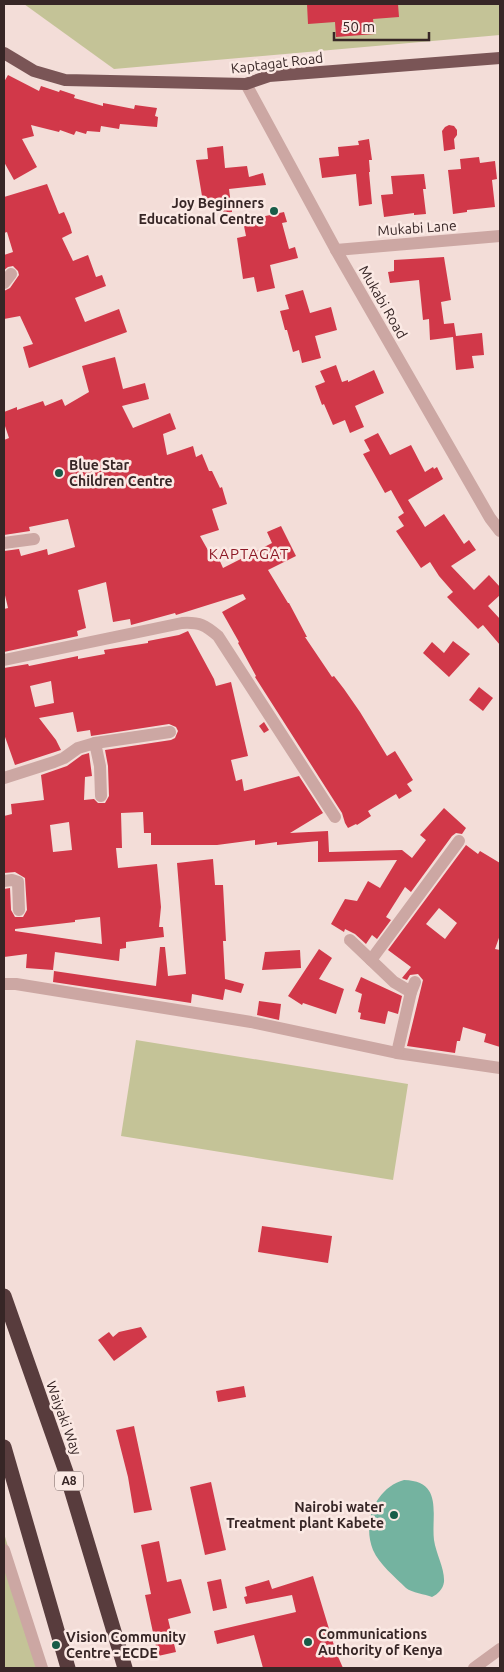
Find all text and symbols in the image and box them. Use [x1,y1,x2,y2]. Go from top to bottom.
scale bar [334,10,429,42]
text: 50 m [342,18,375,35]
street label: Kaptagat Road [230,49,324,77]
place label: Joy Beginners Educational Centre [139,195,264,227]
marker: Joy Beginners Educational Centre [268,205,280,217]
street label: Mukabi Lane [377,217,457,239]
street label: Mukabi Road [356,263,410,341]
place label: Blue Star Children Centre [69,457,173,489]
marker: Blue Star Children Centre [53,467,65,479]
district label: KAPTAGAT [209,545,289,562]
street label: Waiyaki Way [43,1379,85,1457]
road number: A8 [55,1472,83,1490]
place label: Nairobi water Treatment plant Kabete [226,1499,384,1531]
marker: Nairobi water Treatment plant Kabete [388,1509,400,1521]
place label: Communications Authority of Kenya [318,1626,443,1658]
place label: Vision Community Centre - ECDE [66,1629,186,1661]
marker: Communications Authority of Kenya [302,1636,314,1648]
marker: Vision Community Centre - ECDE [50,1639,62,1651]

